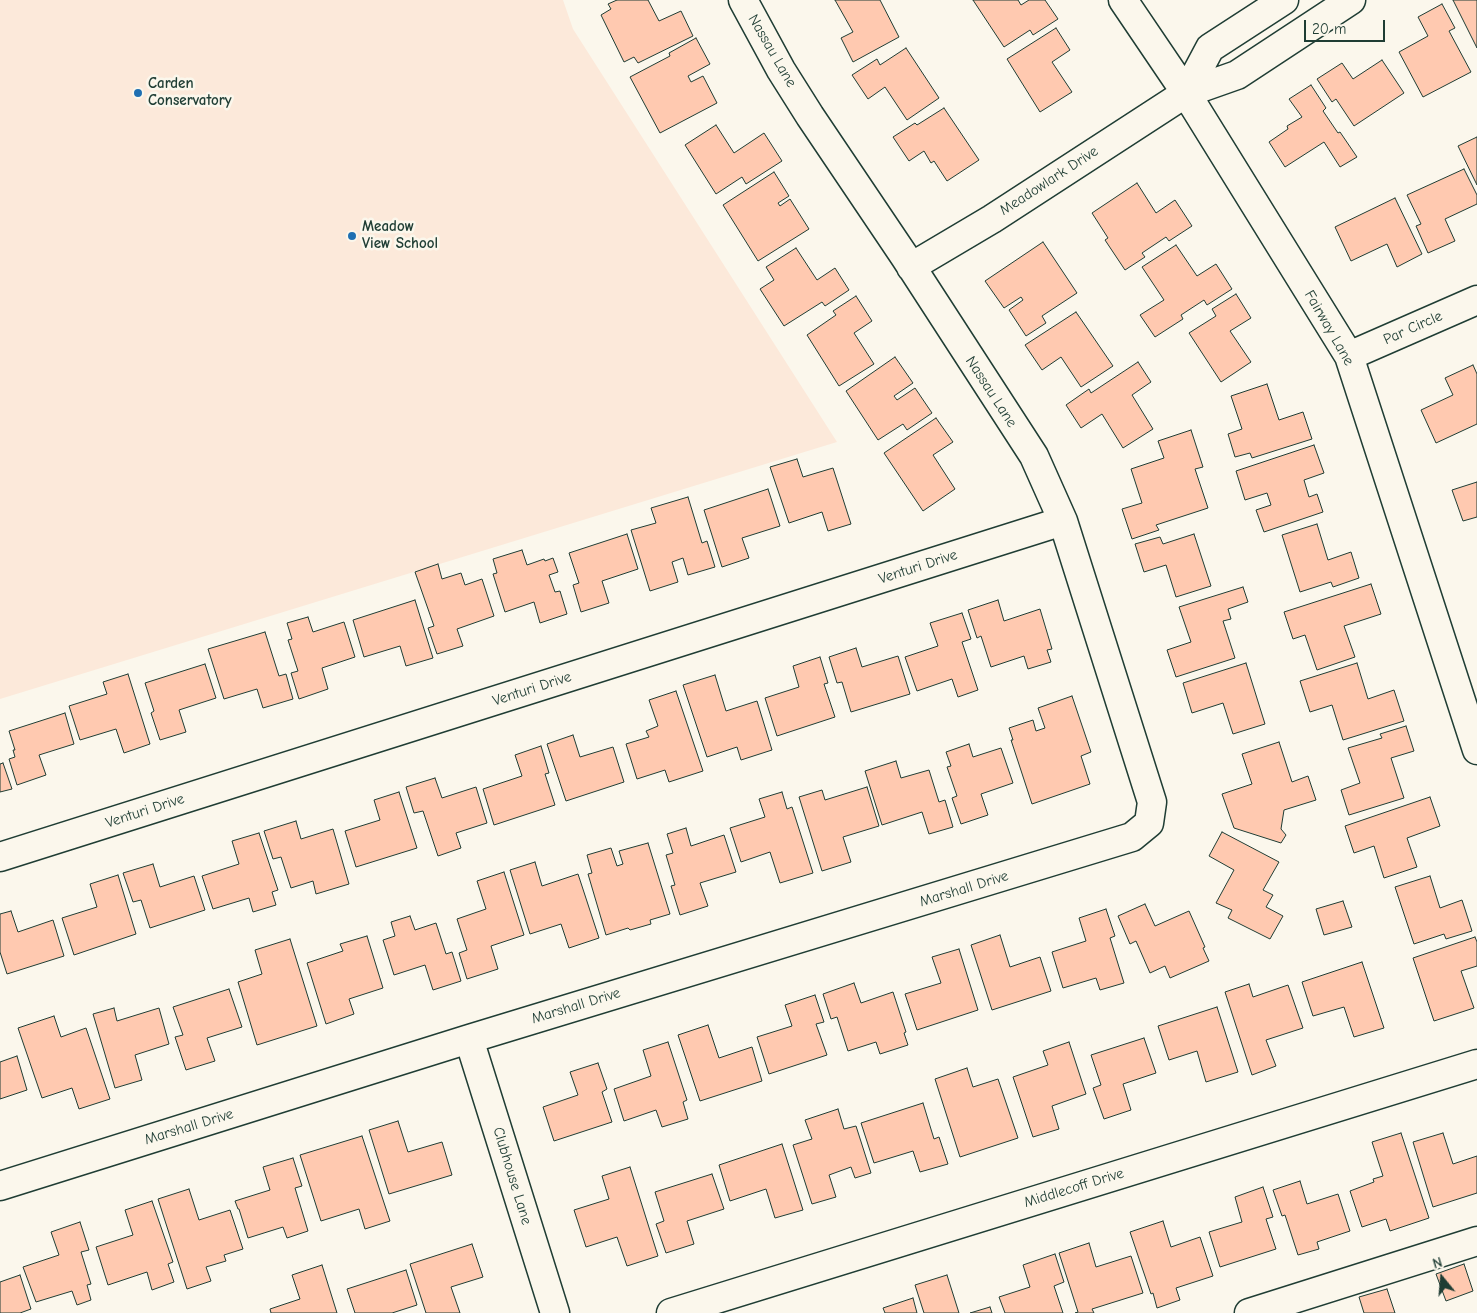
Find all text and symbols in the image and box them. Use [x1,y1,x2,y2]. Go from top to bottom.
scale bar [1307,10,1388,42]
street label: Nassau Lane [744,11,800,91]
text: 20 m [1312,20,1346,38]
place label: Carden Conservatory [148,75,232,110]
marker: Carden Conservatory [132,87,144,99]
street label: Meadowlark Drive [996,142,1102,220]
place label: Meadow View School [362,218,438,253]
marker: Meadow View School [346,230,358,242]
street label: Fairway Lane [1300,287,1358,369]
street label: Par Circle [1381,307,1445,349]
street label: Nassau Lane [961,353,1021,431]
street label: Venturi Drive [876,546,960,588]
street label: Venturi Drive [490,668,574,710]
street label: Venturi Drive [103,790,187,832]
street label: Marshall Drive [917,867,1011,911]
street label: Marshall Drive [529,984,623,1028]
street label: Marshall Drive [142,1105,236,1149]
street label: Clubhouse Lane [489,1125,535,1227]
street label: Middlecoff Drive [1022,1164,1126,1212]
north arrow [1417,1253,1467,1303]
text: N [1431,1254,1444,1273]

